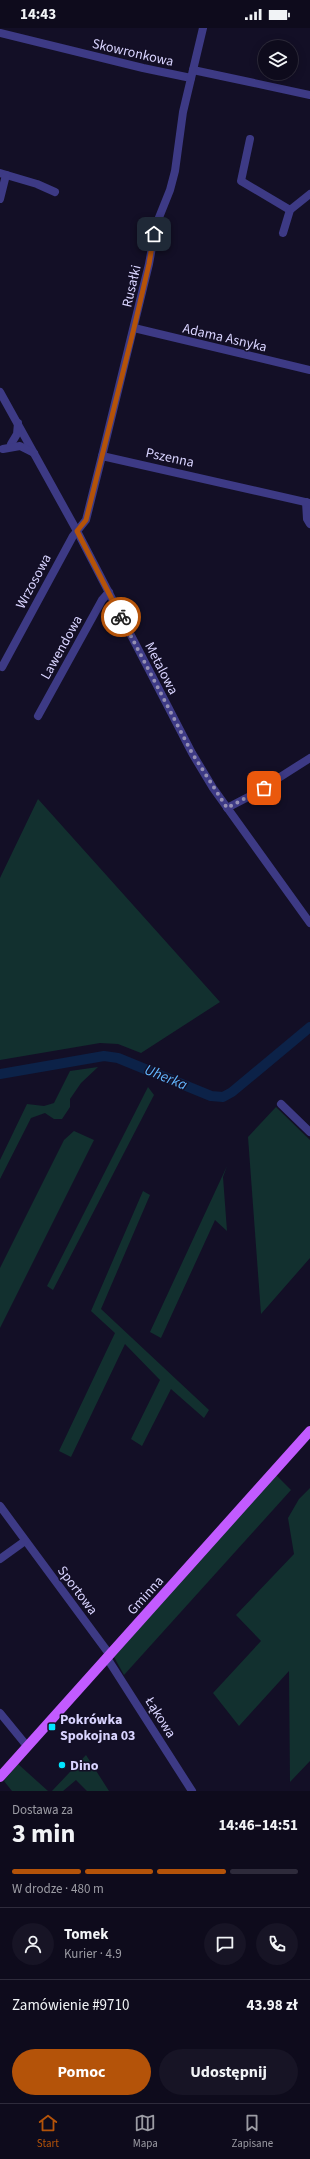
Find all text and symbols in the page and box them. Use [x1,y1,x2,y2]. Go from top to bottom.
text: 14:43 [20,4,56,25]
street label: Skowronkowa [90,34,175,72]
map controls [258,40,298,80]
button: layers [258,40,298,80]
pin [137,217,171,251]
icon: home [143,223,165,245]
street label: Rusałki [117,263,147,309]
street label: Adama Asnyka [181,319,269,357]
street label: Pszenna [144,443,196,473]
street label: Wrzosowa [11,550,57,612]
courier [101,597,141,637]
icon: bike [110,606,132,628]
street label: Lawendowa [36,612,88,683]
street label: Metalowa [139,639,183,698]
pin [247,771,281,805]
icon: bag [253,777,275,799]
water label: Uherka [141,1059,190,1096]
street label: Sportowa [52,1562,102,1619]
street label: Gminna [123,1572,169,1619]
street label: Łąkowa [139,1692,181,1742]
place label: Pokrówka Spokojna 03 [60,1710,136,1746]
marker: Pokrówka Spokojna 03 [47,1722,57,1732]
place label: Dino [70,1756,99,1776]
marker: Dino [57,1760,67,1770]
text: Dostawa za [12,1801,73,1819]
text: 3 min [12,1815,75,1852]
text: 14:46–14:51 [218,1815,298,1836]
text: W drodze · 480 m [12,1880,104,1898]
button: person [12,1923,54,1965]
button: chat [204,1923,246,1965]
button: phone [256,1923,298,1965]
text: Tomek [64,1924,108,1945]
text: Kurier · 4.9 [64,1945,122,1963]
text: Zamówienie #9710 [12,1995,129,2016]
text: 43.98 zł [247,1995,298,2016]
button: Pomoc [12,2049,151,2095]
button: Udostępnij [159,2049,298,2095]
tab: Start [37,2112,59,2151]
tab: Mapa [133,2112,158,2151]
tab: Zapisane [231,2112,273,2151]

